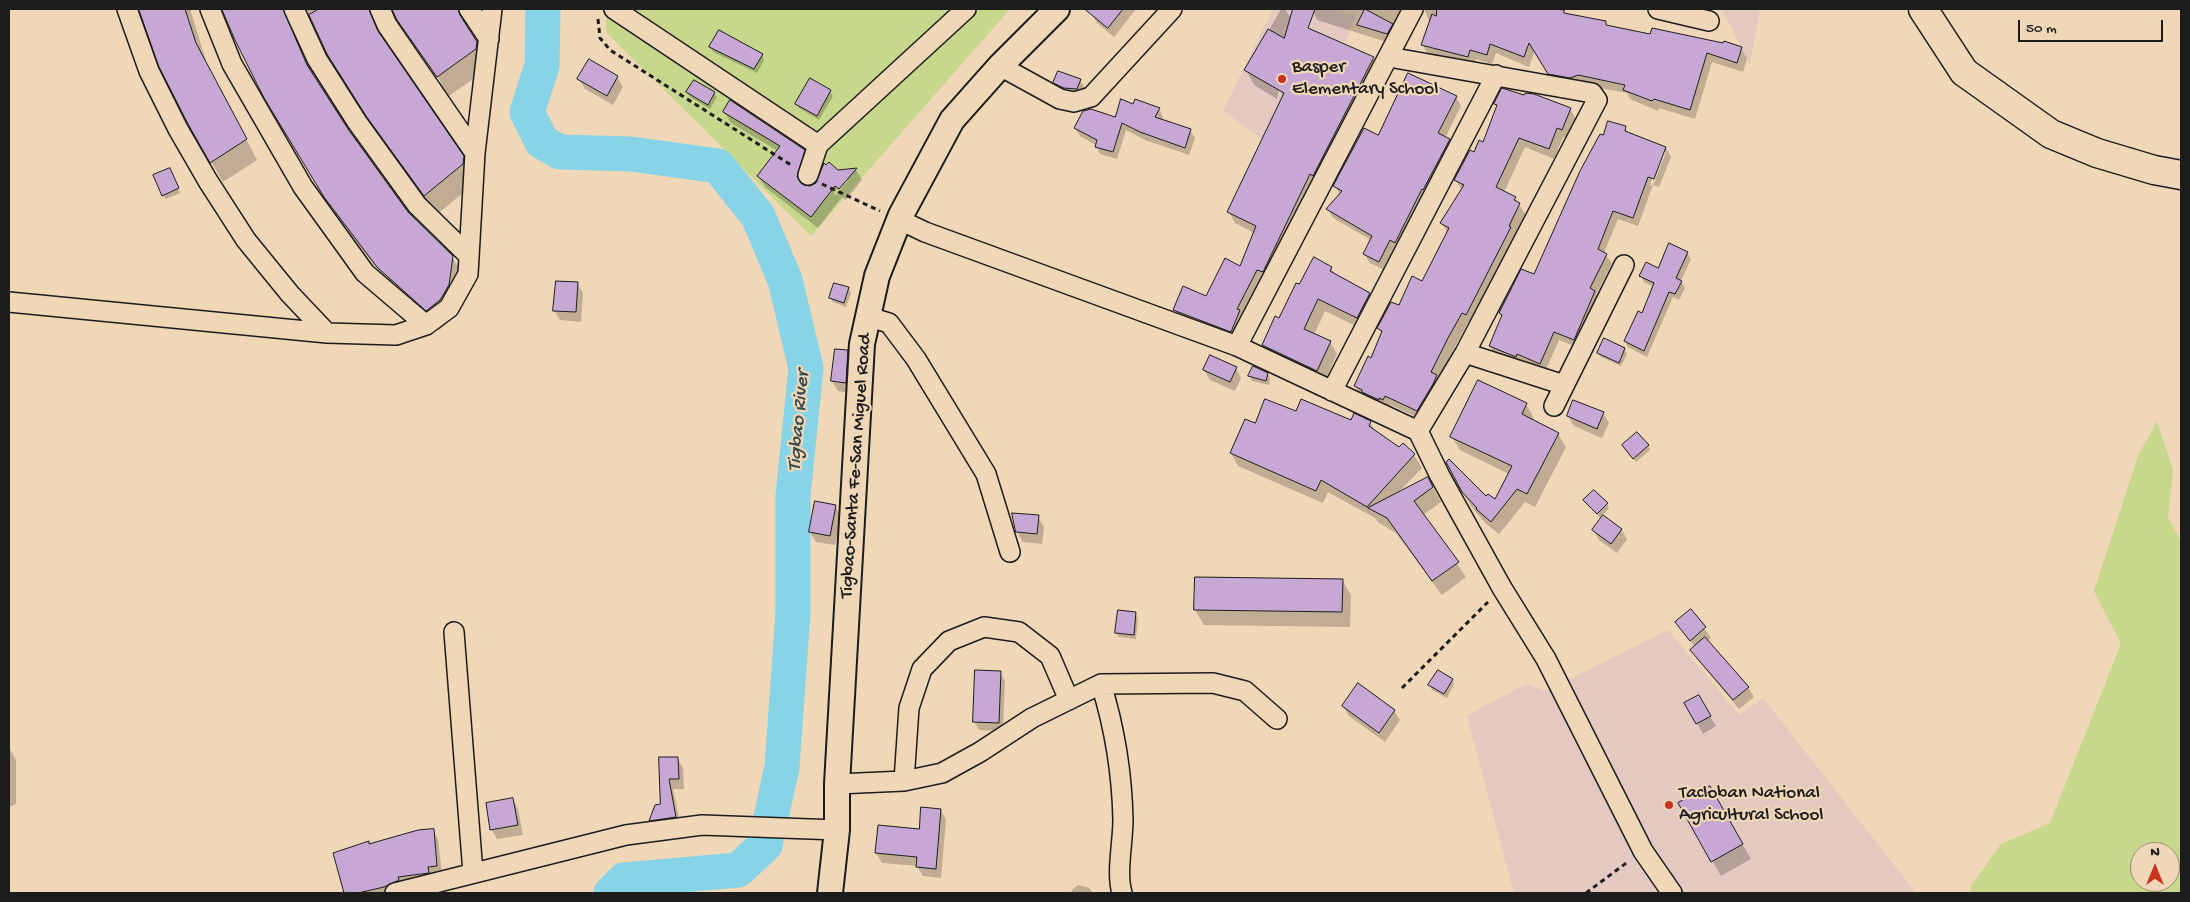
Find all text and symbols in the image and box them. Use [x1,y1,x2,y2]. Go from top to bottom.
scale bar [2020,10,2165,42]
text: 50 m [2026,20,2057,38]
place label: Basper Elementary School [1292,57,1438,101]
marker: Basper Elementary School [1276,73,1288,85]
street label: Tigbao-Santa Fe-San Miguel Road [836,333,878,599]
water label: Tigbao River [784,370,816,472]
place label: Tacloban National Agricultural School [1679,783,1823,827]
marker: Tacloban National Agricultural School [1663,799,1675,811]
north arrow [2130,842,2180,892]
text: N [2150,844,2160,861]

